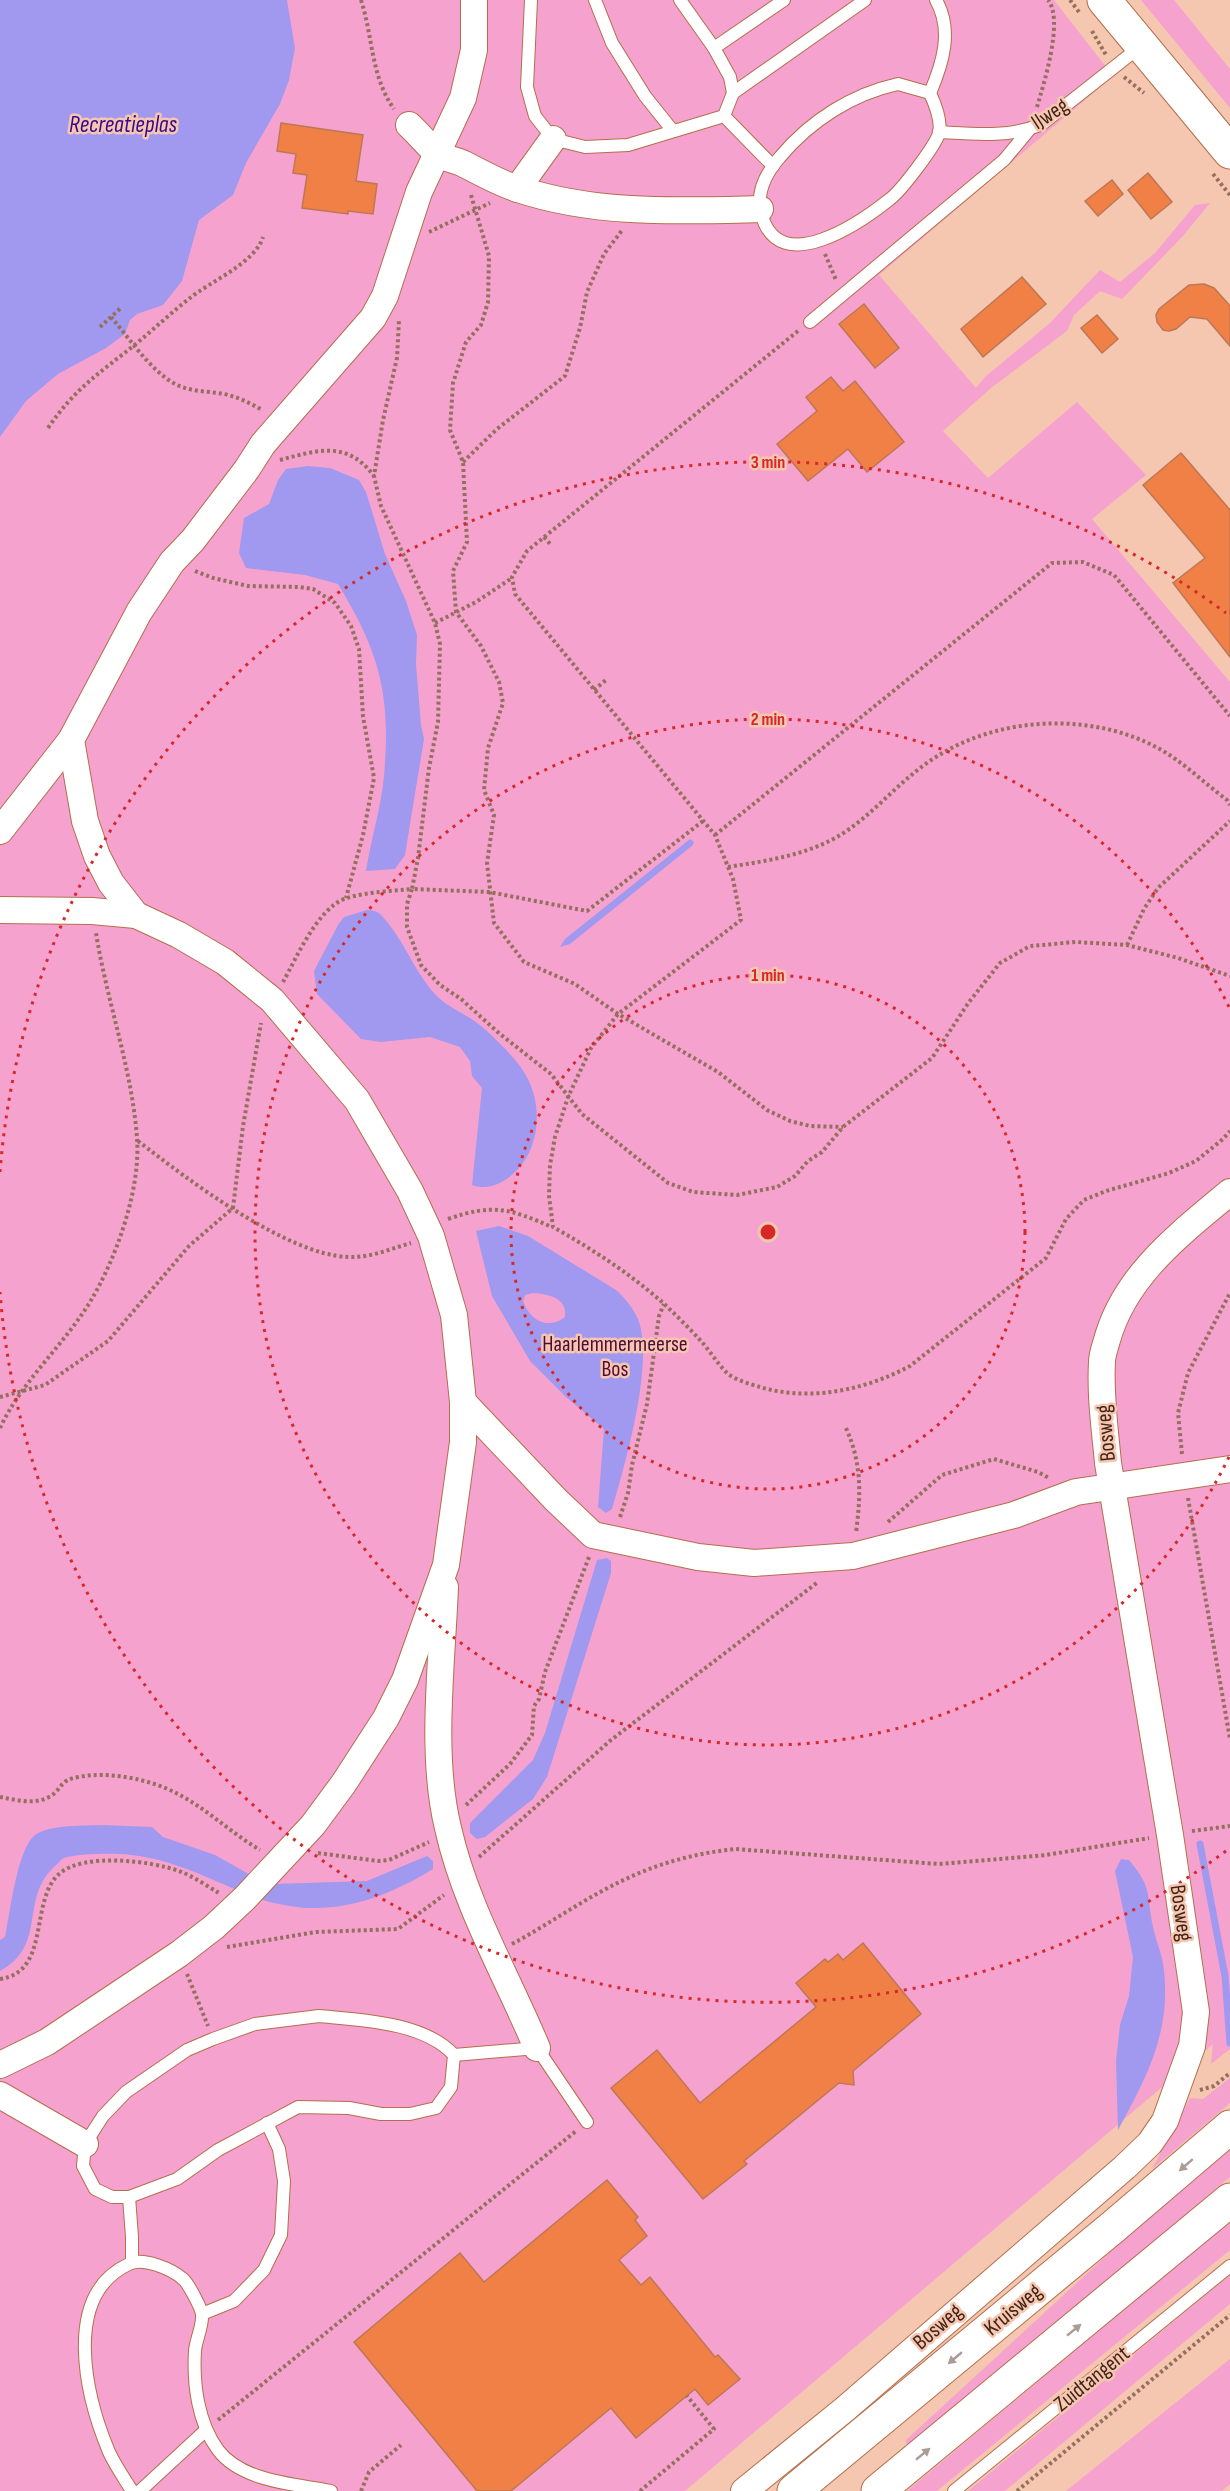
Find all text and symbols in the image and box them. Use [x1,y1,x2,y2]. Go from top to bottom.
street label: IJweg [1026,92,1074,136]
water label: Recreatieplas [69,110,177,139]
text: 3 min [751,452,785,473]
text: 2 min [751,709,785,730]
text: 1 min [751,965,785,986]
centre of rings [758,1222,778,1242]
park label: Haarlemmermeerse Bos [542,1331,688,1383]
street label: Bosweg [1090,1403,1122,1462]
street label: Bosweg [1164,1883,1198,1943]
one-way arrow [1179,2158,1194,2171]
street label: Kruisweg [979,2278,1048,2342]
street label: Bosweg [908,2298,968,2356]
one-way arrow [1066,2324,1082,2337]
street label: Zuidtangent [1049,2340,1136,2418]
one-way arrow [948,2351,963,2364]
one-way arrow [915,2448,930,2461]

